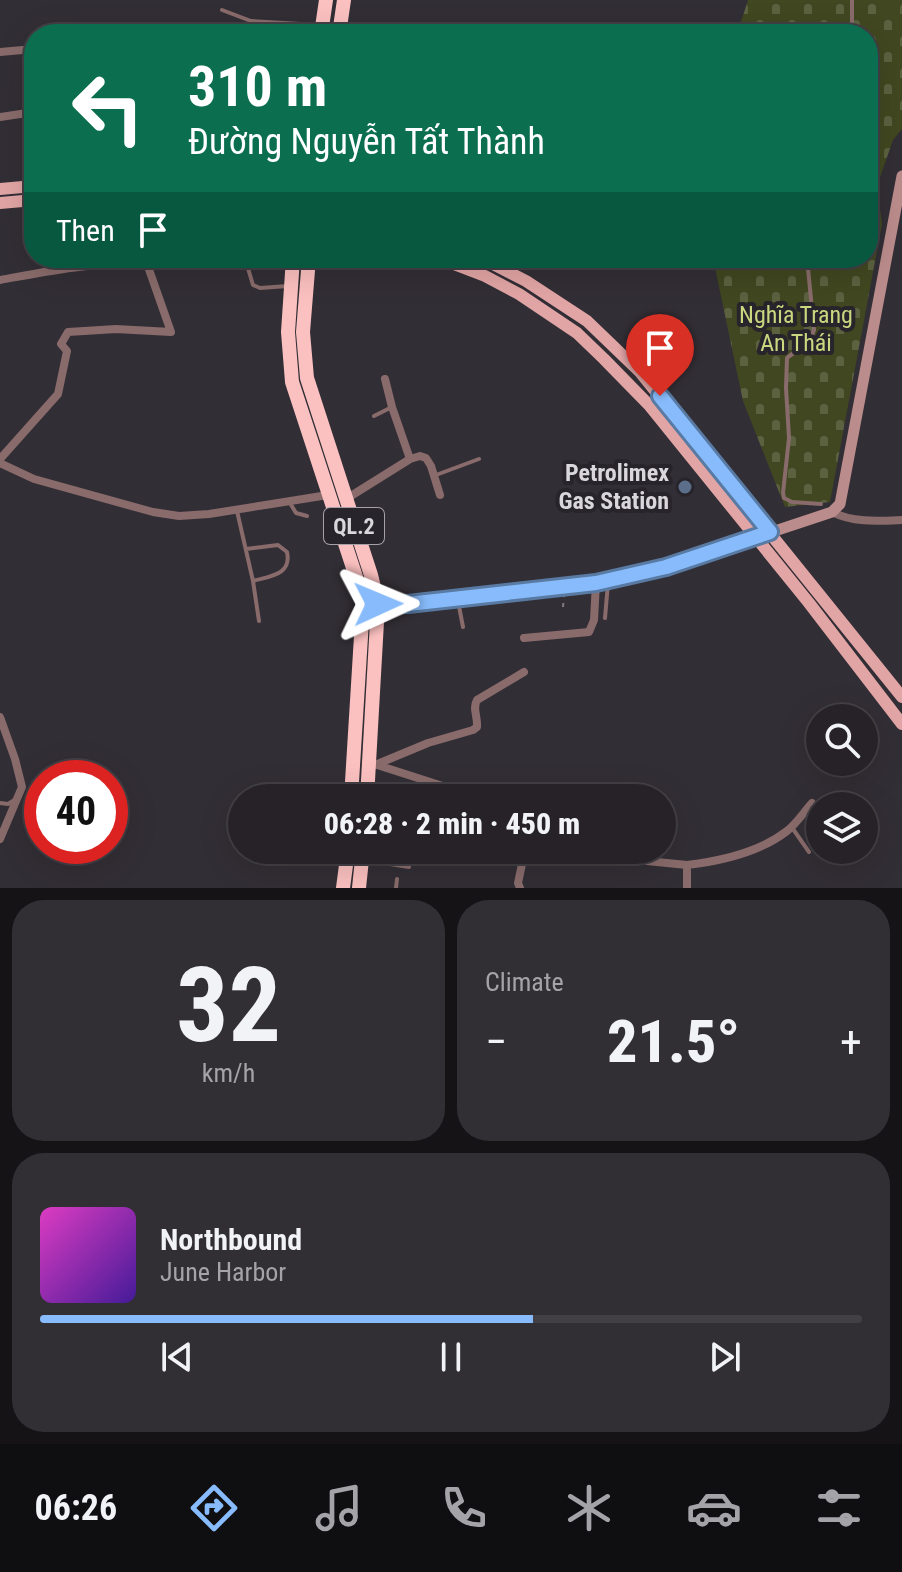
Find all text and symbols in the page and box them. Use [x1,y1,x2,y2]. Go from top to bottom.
text: 310 m [188,54,327,120]
icon: left [56,56,160,160]
text: Đường Nguyễn Tất Thành [188,121,545,163]
icon: arrive [131,208,175,252]
text: Then [56,213,115,248]
park label: Nghĩa Trang An Thái [739,301,853,357]
pin [626,314,694,396]
icon: arrive [638,326,682,370]
place label: Petrolimex Gas Station [558,459,669,515]
marker: Petrolimex Gas Station [676,478,694,496]
road number: QL.2 [324,508,384,544]
position arrow [336,562,420,646]
map controls [806,704,878,864]
button: search [806,704,878,776]
speed limit sign: 40 [24,760,128,864]
button: layers [806,792,878,864]
text: 06:28 · 2 min · 450 m [324,806,580,841]
text: 32 [176,945,281,1066]
text: Climate [485,967,564,997]
text: 21.5° [607,1006,740,1077]
text: − [485,1016,507,1068]
text: + [840,1016,862,1068]
text: km/h [202,1058,255,1088]
text: Northbound [160,1222,302,1257]
text: June Harbor [160,1257,286,1287]
icon: previous [155,1335,199,1379]
icon: pause [429,1335,473,1379]
icon: next [703,1335,747,1379]
icon: directions [186,1480,242,1536]
icon: music [311,1480,367,1536]
icon: phone [436,1480,492,1536]
icon: climate [561,1480,617,1536]
icon: car [686,1480,742,1536]
icon: filters [811,1480,867,1536]
text: 06:26 [35,1487,117,1529]

